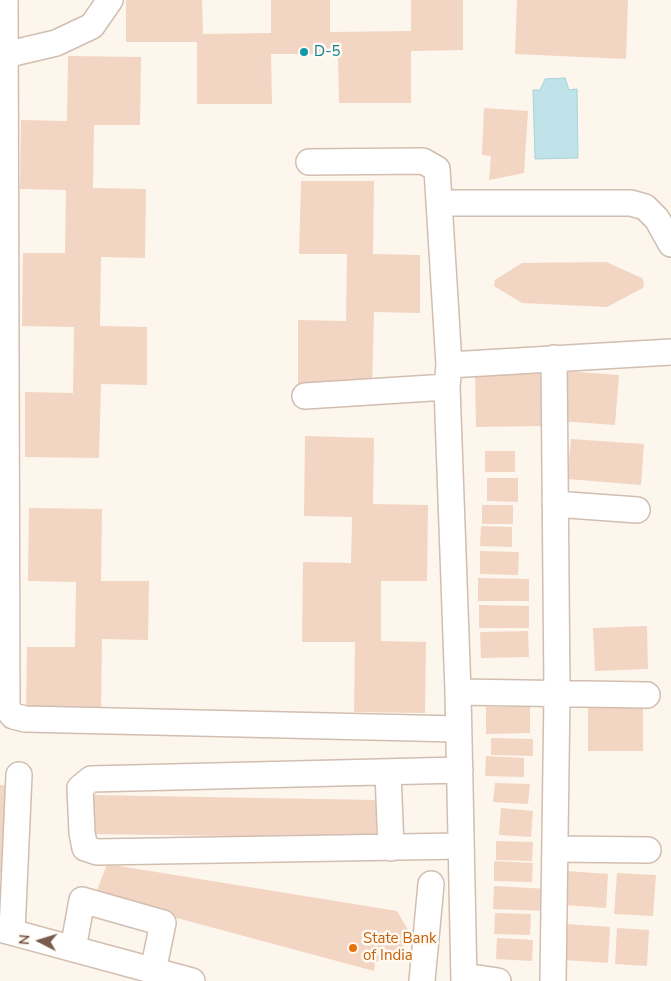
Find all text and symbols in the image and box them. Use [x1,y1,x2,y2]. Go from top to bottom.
place label: D-5 [314,43,340,61]
marker: D-5 [298,46,310,58]
north arrow [15,916,65,966]
place label: State Bank of India [363,930,437,965]
text: N [15,934,34,946]
marker: State Bank of India [347,942,359,954]

